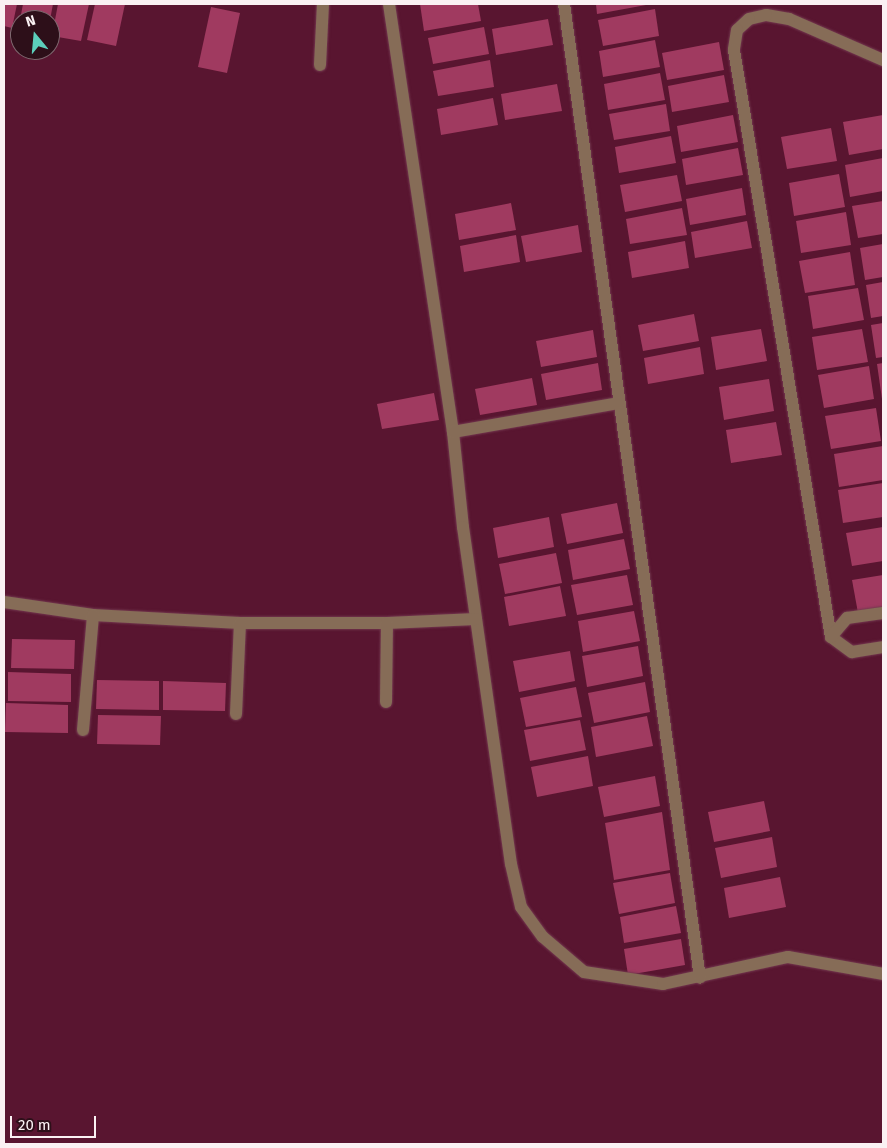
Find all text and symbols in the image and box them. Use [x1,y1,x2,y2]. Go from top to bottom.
north arrow [10,10,60,60]
text: N [24,12,38,31]
scale bar [12,1106,99,1138]
text: 20 m [18,1116,51,1134]

